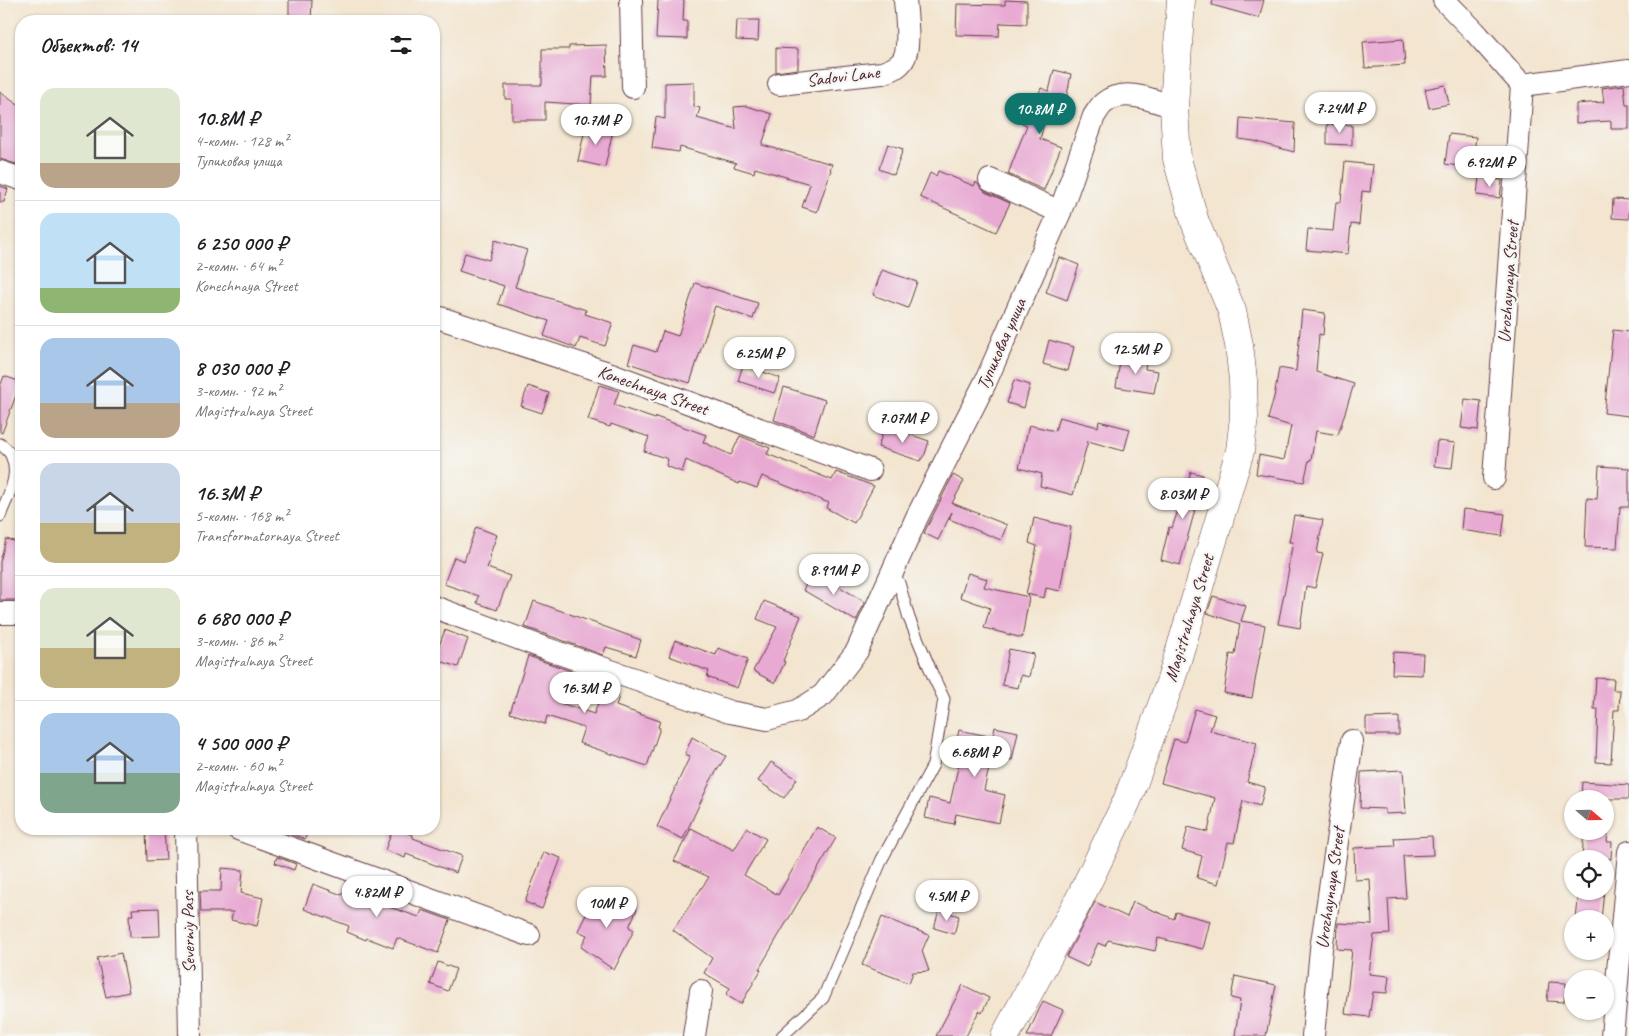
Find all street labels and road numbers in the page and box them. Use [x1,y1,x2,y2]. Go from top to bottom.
street label: Sadovi Lane [805,60,882,91]
street label: Urozhaynaya Street [1493,217,1523,344]
street label: Тупиковая улица [971,293,1032,393]
street label: Konechnaya Street [595,360,713,421]
street label: Magistralnaya Street [1159,550,1219,684]
street label: Urozhaynaya Street [1311,823,1350,950]
street label: Severniy Pass [176,889,200,973]

